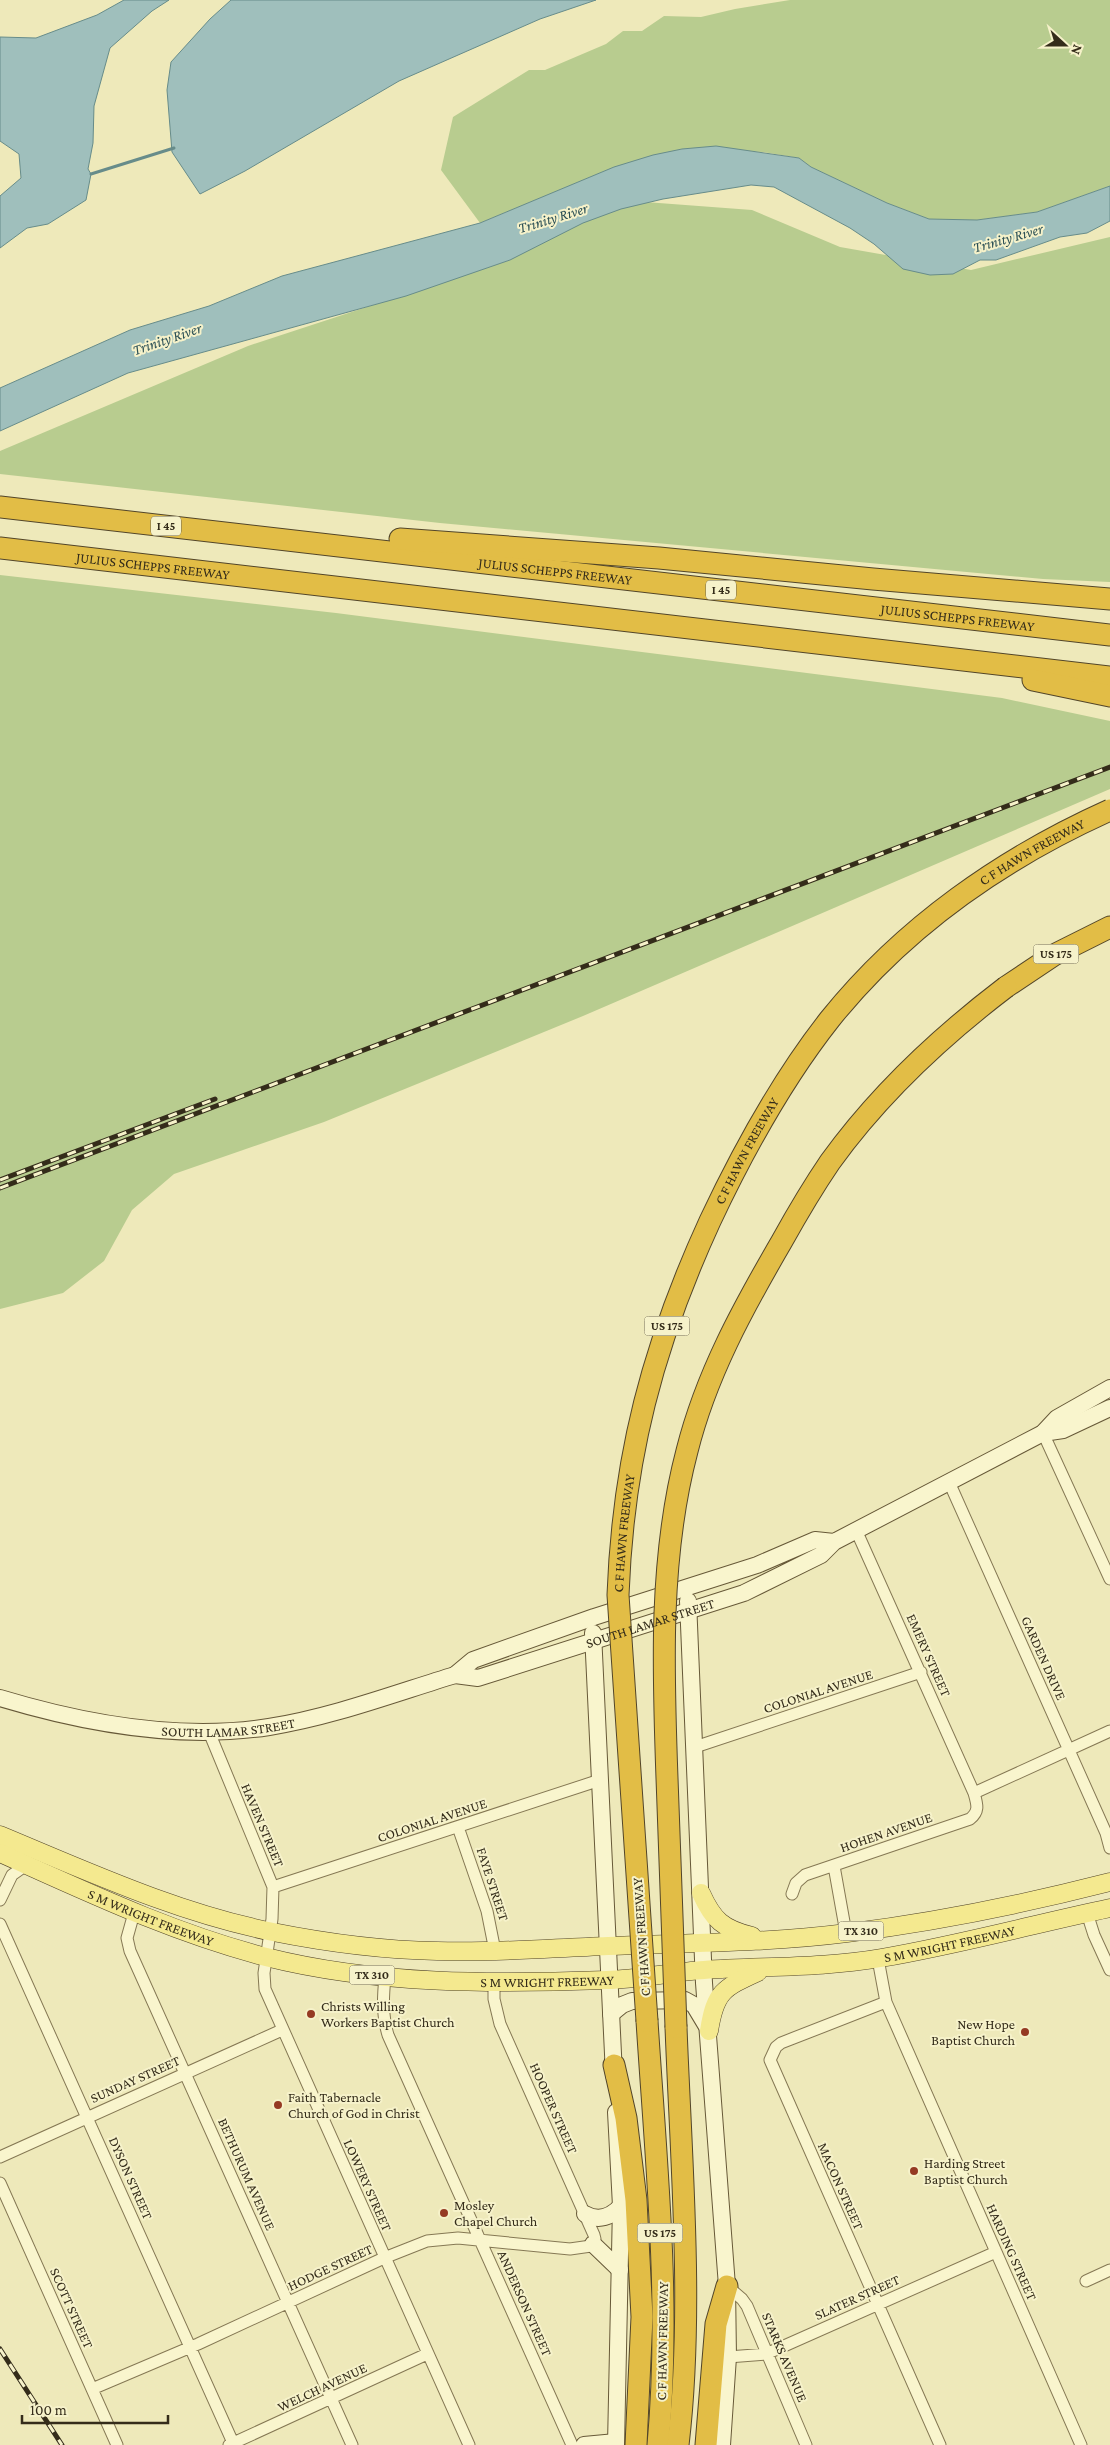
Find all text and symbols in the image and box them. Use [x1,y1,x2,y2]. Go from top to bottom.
north arrow [1040,20,1090,70]
text: N [1068,42,1086,57]
water label: Trinity River [516,200,591,237]
water label: Trinity River [971,220,1046,257]
water label: Trinity River [130,319,205,359]
road number: I 45 [151,516,181,536]
street label: JULIUS SCHEPPS FREEWAY [73,549,231,583]
street label: JULIUS SCHEPPS FREEWAY [476,554,634,588]
road number: I 45 [706,580,736,600]
street label: JULIUS SCHEPPS FREEWAY [878,600,1036,634]
street label: C F HAWN FREEWAY [976,815,1087,889]
road number: US 175 [1034,944,1078,964]
street label: C F HAWN FREEWAY [711,1094,782,1207]
road number: US 175 [644,1316,690,1335]
street label: C F HAWN FREEWAY [610,1472,638,1593]
street label: SOUTH LAMAR STREET [584,1595,717,1651]
street label: EMERY STREET [904,1611,955,1699]
street label: GARDEN DRIVE [1018,1614,1070,1703]
street label: COLONIAL AVENUE [761,1666,875,1716]
street label: SOUTH LAMAR STREET [161,1714,297,1740]
street label: HAVEN STREET [238,1781,288,1869]
street label: COLONIAL AVENUE [375,1795,489,1845]
street label: HOHEN AVENUE [838,1809,935,1855]
street label: FAYE STREET [474,1845,513,1923]
street label: C F HAWN FREEWAY [629,1877,653,1997]
street label: S M WRIGHT FREEWAY [86,1885,216,1949]
road number: TX 310 [838,1922,884,1940]
street label: S M WRIGHT FREEWAY [883,1922,1017,1965]
road number: TX 310 [350,1966,394,1984]
street label: S M WRIGHT FREEWAY [480,1972,615,1990]
place label: Christs Willing Workers Baptist Church [321,1998,455,2030]
marker: Christs Willing Workers Baptist Church [305,2008,317,2020]
place label: New Hope Baptist Church [931,2016,1015,2048]
marker: New Hope Baptist Church [1019,2026,1031,2038]
street label: SUNDAY STREET [88,2052,183,2106]
street label: HOOPER STREET [527,2060,581,2156]
place label: Faith Tabernacle Church of God in Christ [288,2089,420,2121]
marker: Faith Tabernacle Church of God in Christ [272,2099,284,2111]
street label: BETHURUM AVENUE [215,2115,279,2233]
street label: DYSON STREET [106,2134,156,2222]
street label: LOWERY STREET [341,2137,396,2234]
street label: MACON STREET [815,2140,867,2232]
place label: Harding Street Baptist Church [924,2155,1008,2187]
marker: Harding Street Baptist Church [908,2165,920,2177]
place label: Mosley Chapel Church [454,2197,538,2229]
street label: HARDING STREET [984,2201,1041,2303]
marker: Mosley Chapel Church [438,2207,450,2219]
road number: US 175 [638,2224,682,2242]
street label: HODGE STREET [285,2240,375,2294]
street label: ANDERSON STREET [494,2248,556,2359]
street label: SCOTT STREET [47,2265,97,2351]
street label: SLATER STREET [812,2271,902,2323]
street label: C F HAWN FREEWAY [653,2281,671,2401]
street label: STARKS AVENUE [759,2310,811,2405]
street label: WELCH AVENUE [275,2359,370,2415]
scale bar [22,2392,169,2424]
text: 100 m [30,2402,67,2418]

